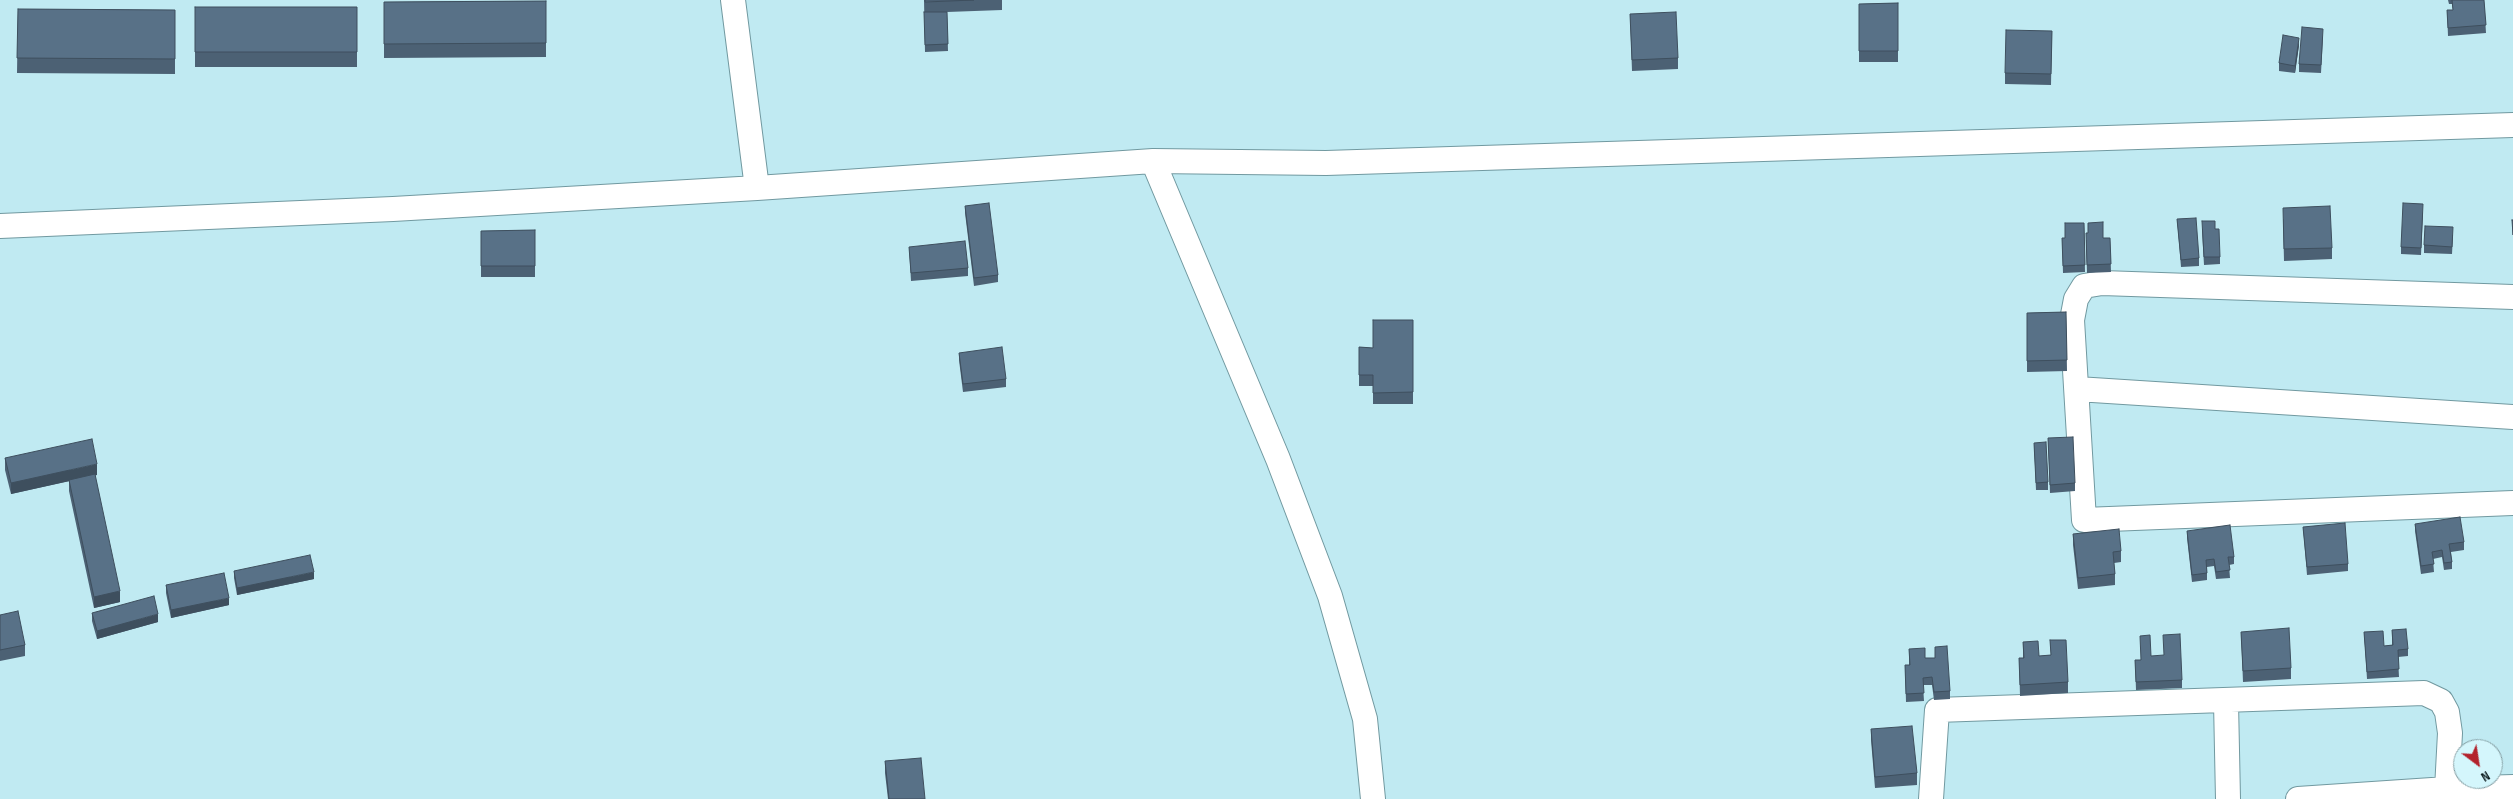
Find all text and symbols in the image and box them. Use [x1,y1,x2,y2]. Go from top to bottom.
north arrow [2453,739,2503,789]
text: N [2478,767,2493,786]

